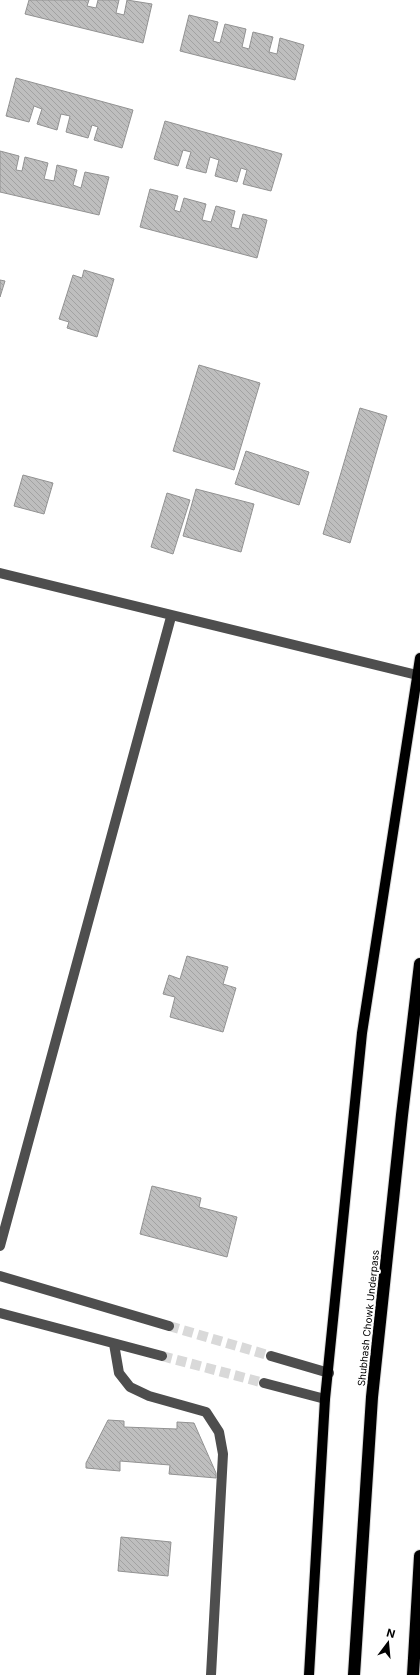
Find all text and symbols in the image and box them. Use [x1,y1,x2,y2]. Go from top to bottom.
street label: Shubhash Chowk Underpass [355,1249,381,1387]
north arrow [368,1623,408,1663]
text: N [385,1626,397,1641]

